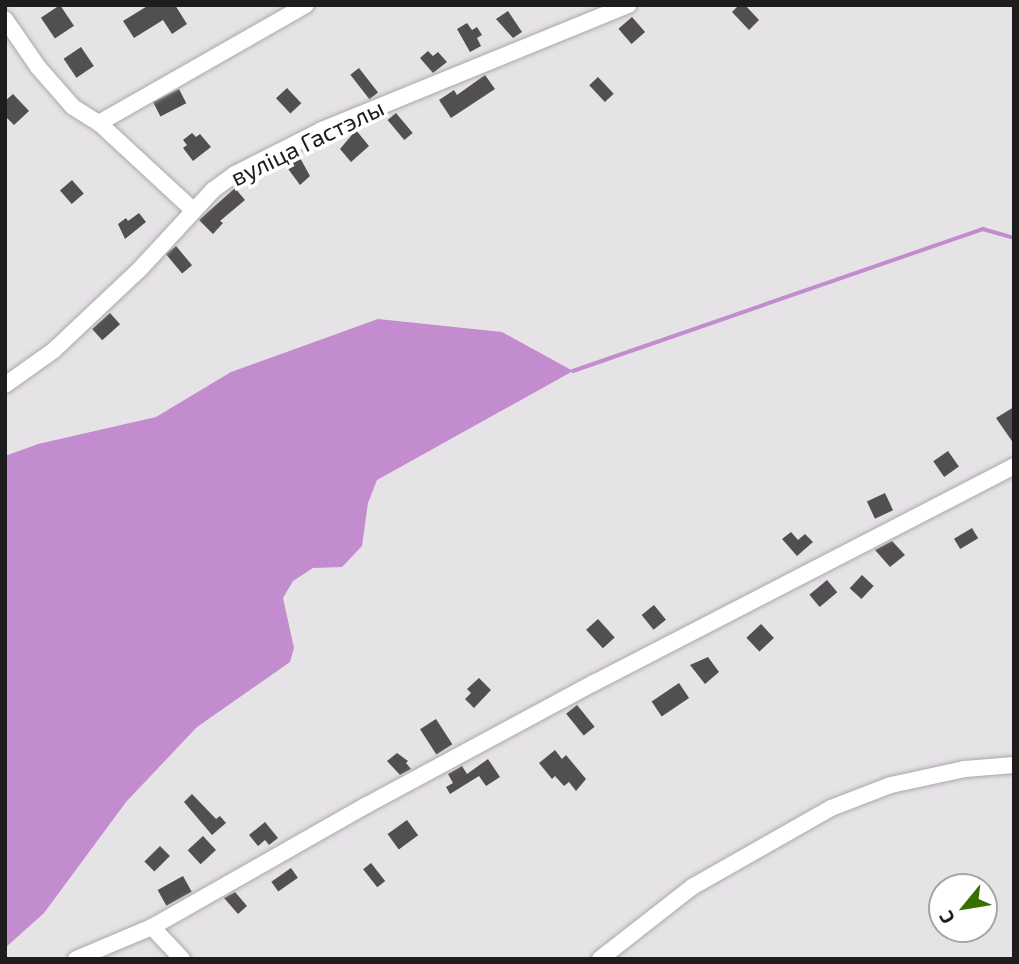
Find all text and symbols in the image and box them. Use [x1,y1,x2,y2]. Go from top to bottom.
street label: вуліца Гастэлы [226,93,388,191]
north arrow [928,873,998,943]
text: С [933,907,959,928]

